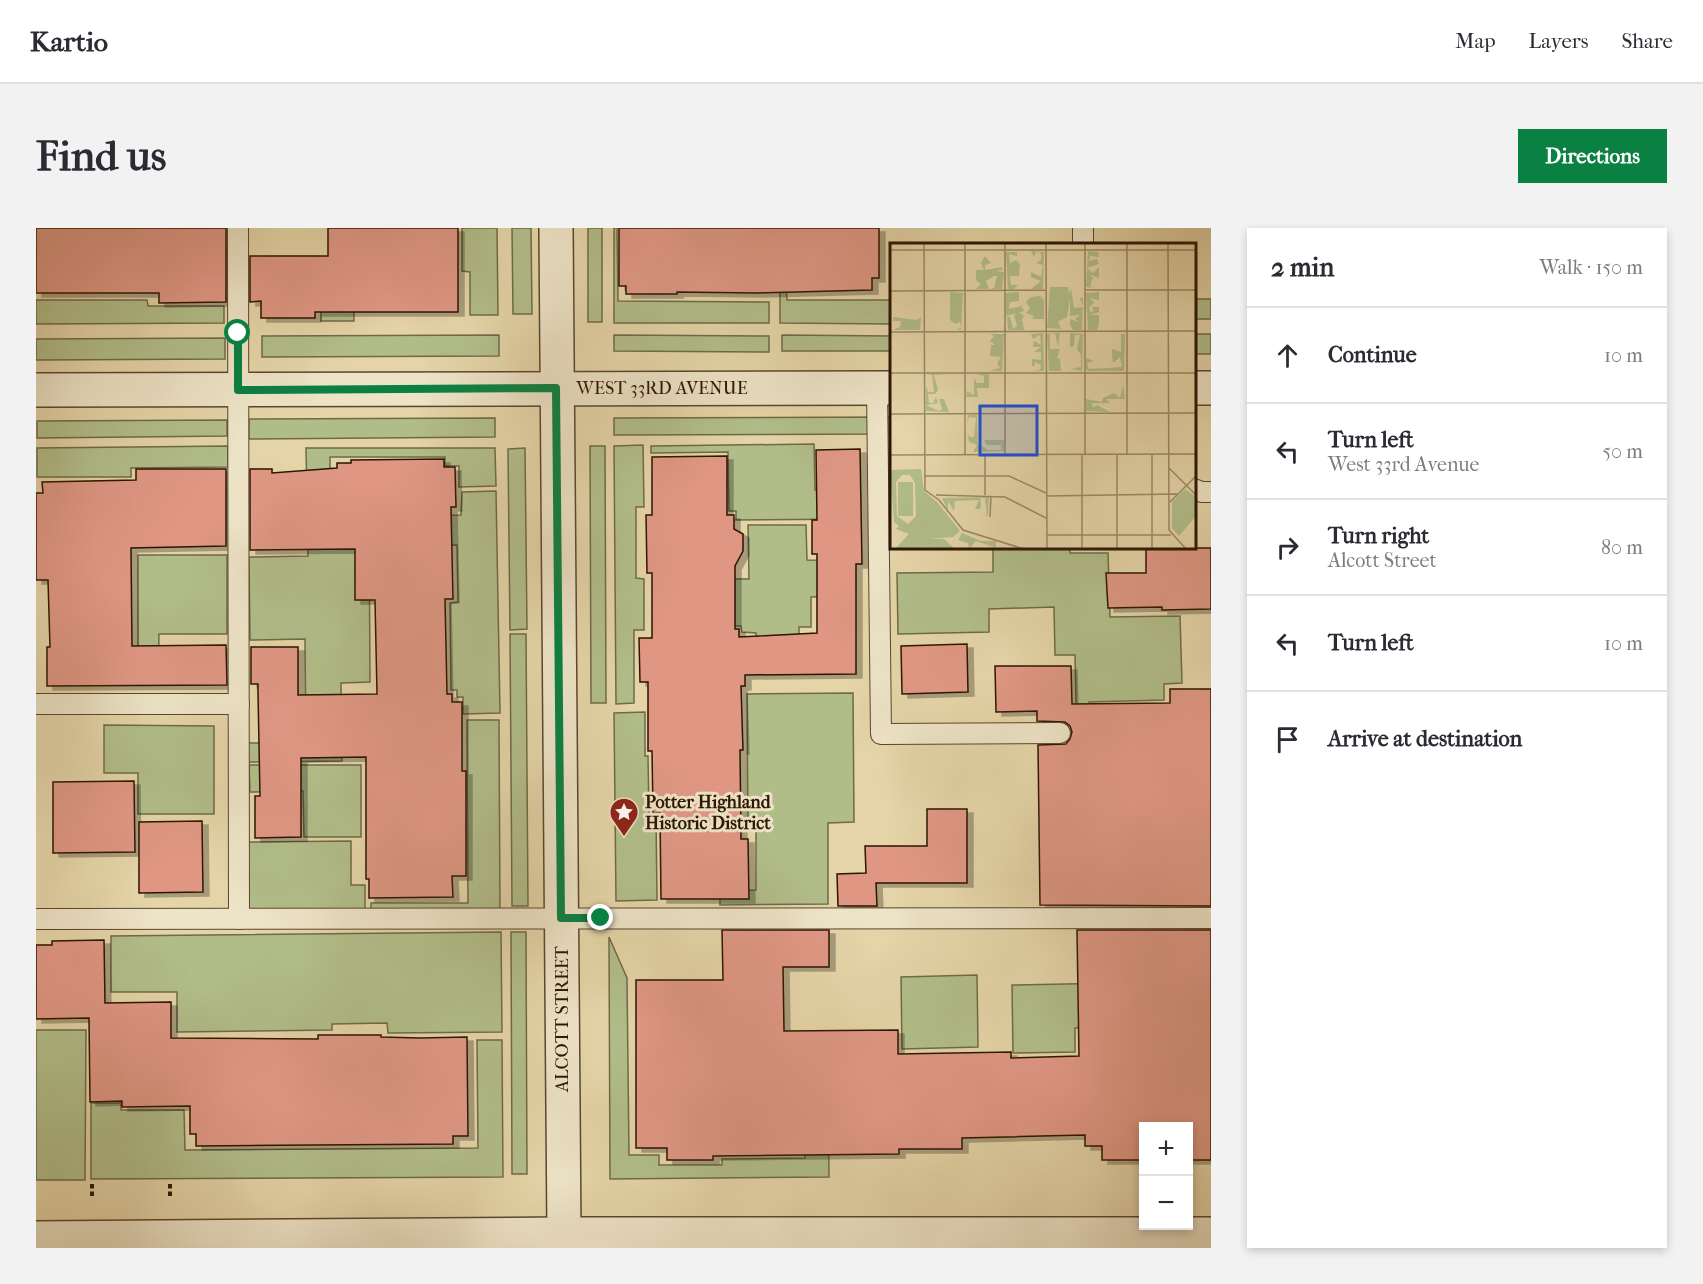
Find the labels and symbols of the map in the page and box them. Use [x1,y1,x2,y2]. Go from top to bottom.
inset map [890,243,1196,549]
route start [224,319,250,345]
street label: WEST 33RD AVENUE [575,378,748,399]
place label: Potter Highland Historic District [645,792,772,834]
place icon: Potter Highland Historic District [608,796,640,838]
route end [587,904,613,930]
street label: ALCOTT STREET [552,945,573,1093]

